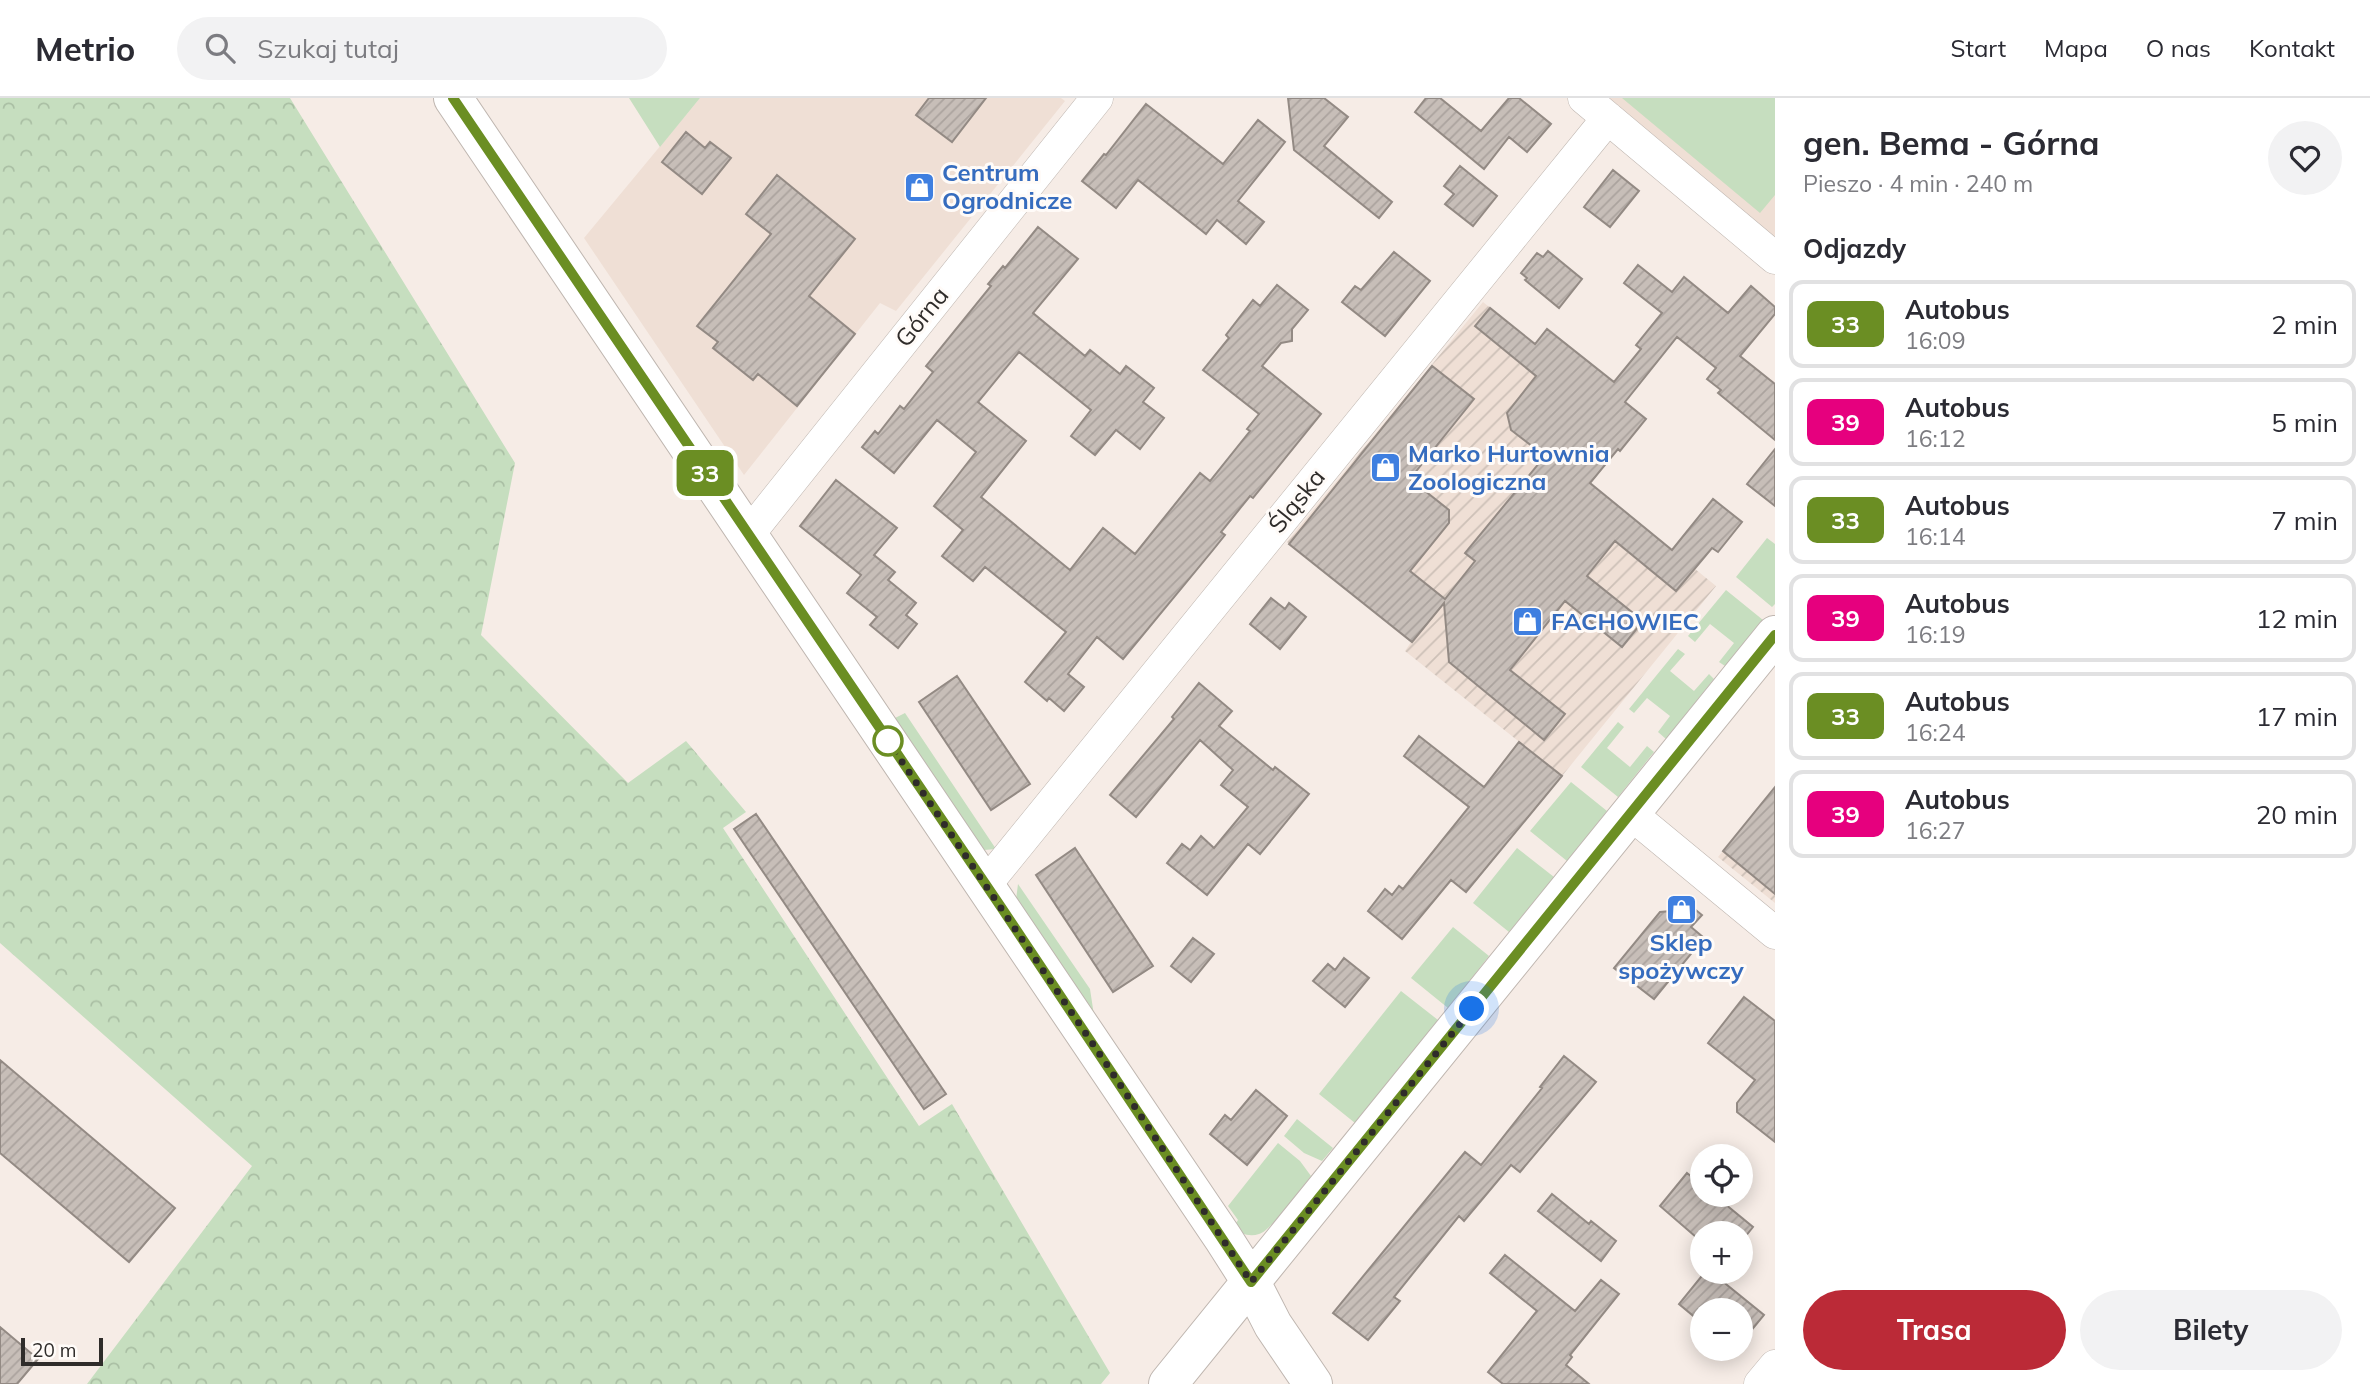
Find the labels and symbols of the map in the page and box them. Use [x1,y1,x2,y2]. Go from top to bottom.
place label: Centrum Ogrodnicze [942,157,1073,215]
shop icon: Centrum Ogrodnicze [902,170,936,204]
street label: Górna [888,280,954,352]
place label: Marko Hurtownia Zoologiczna [1408,438,1610,496]
line badge: 33 [674,450,736,496]
shop icon: Marko Hurtownia Zoologiczna [1368,451,1402,485]
street label: Śląska [1261,462,1331,538]
shop icon: FACHOWIEC [1511,605,1545,639]
place label: FACHOWIEC [1551,606,1699,636]
unlabelled marker [873,726,903,756]
shop icon: Sklep spożywczy [1664,892,1698,926]
place label: Sklep spożywczy [1618,927,1745,985]
your location [1454,991,1489,1026]
scale bar [21,1335,103,1367]

